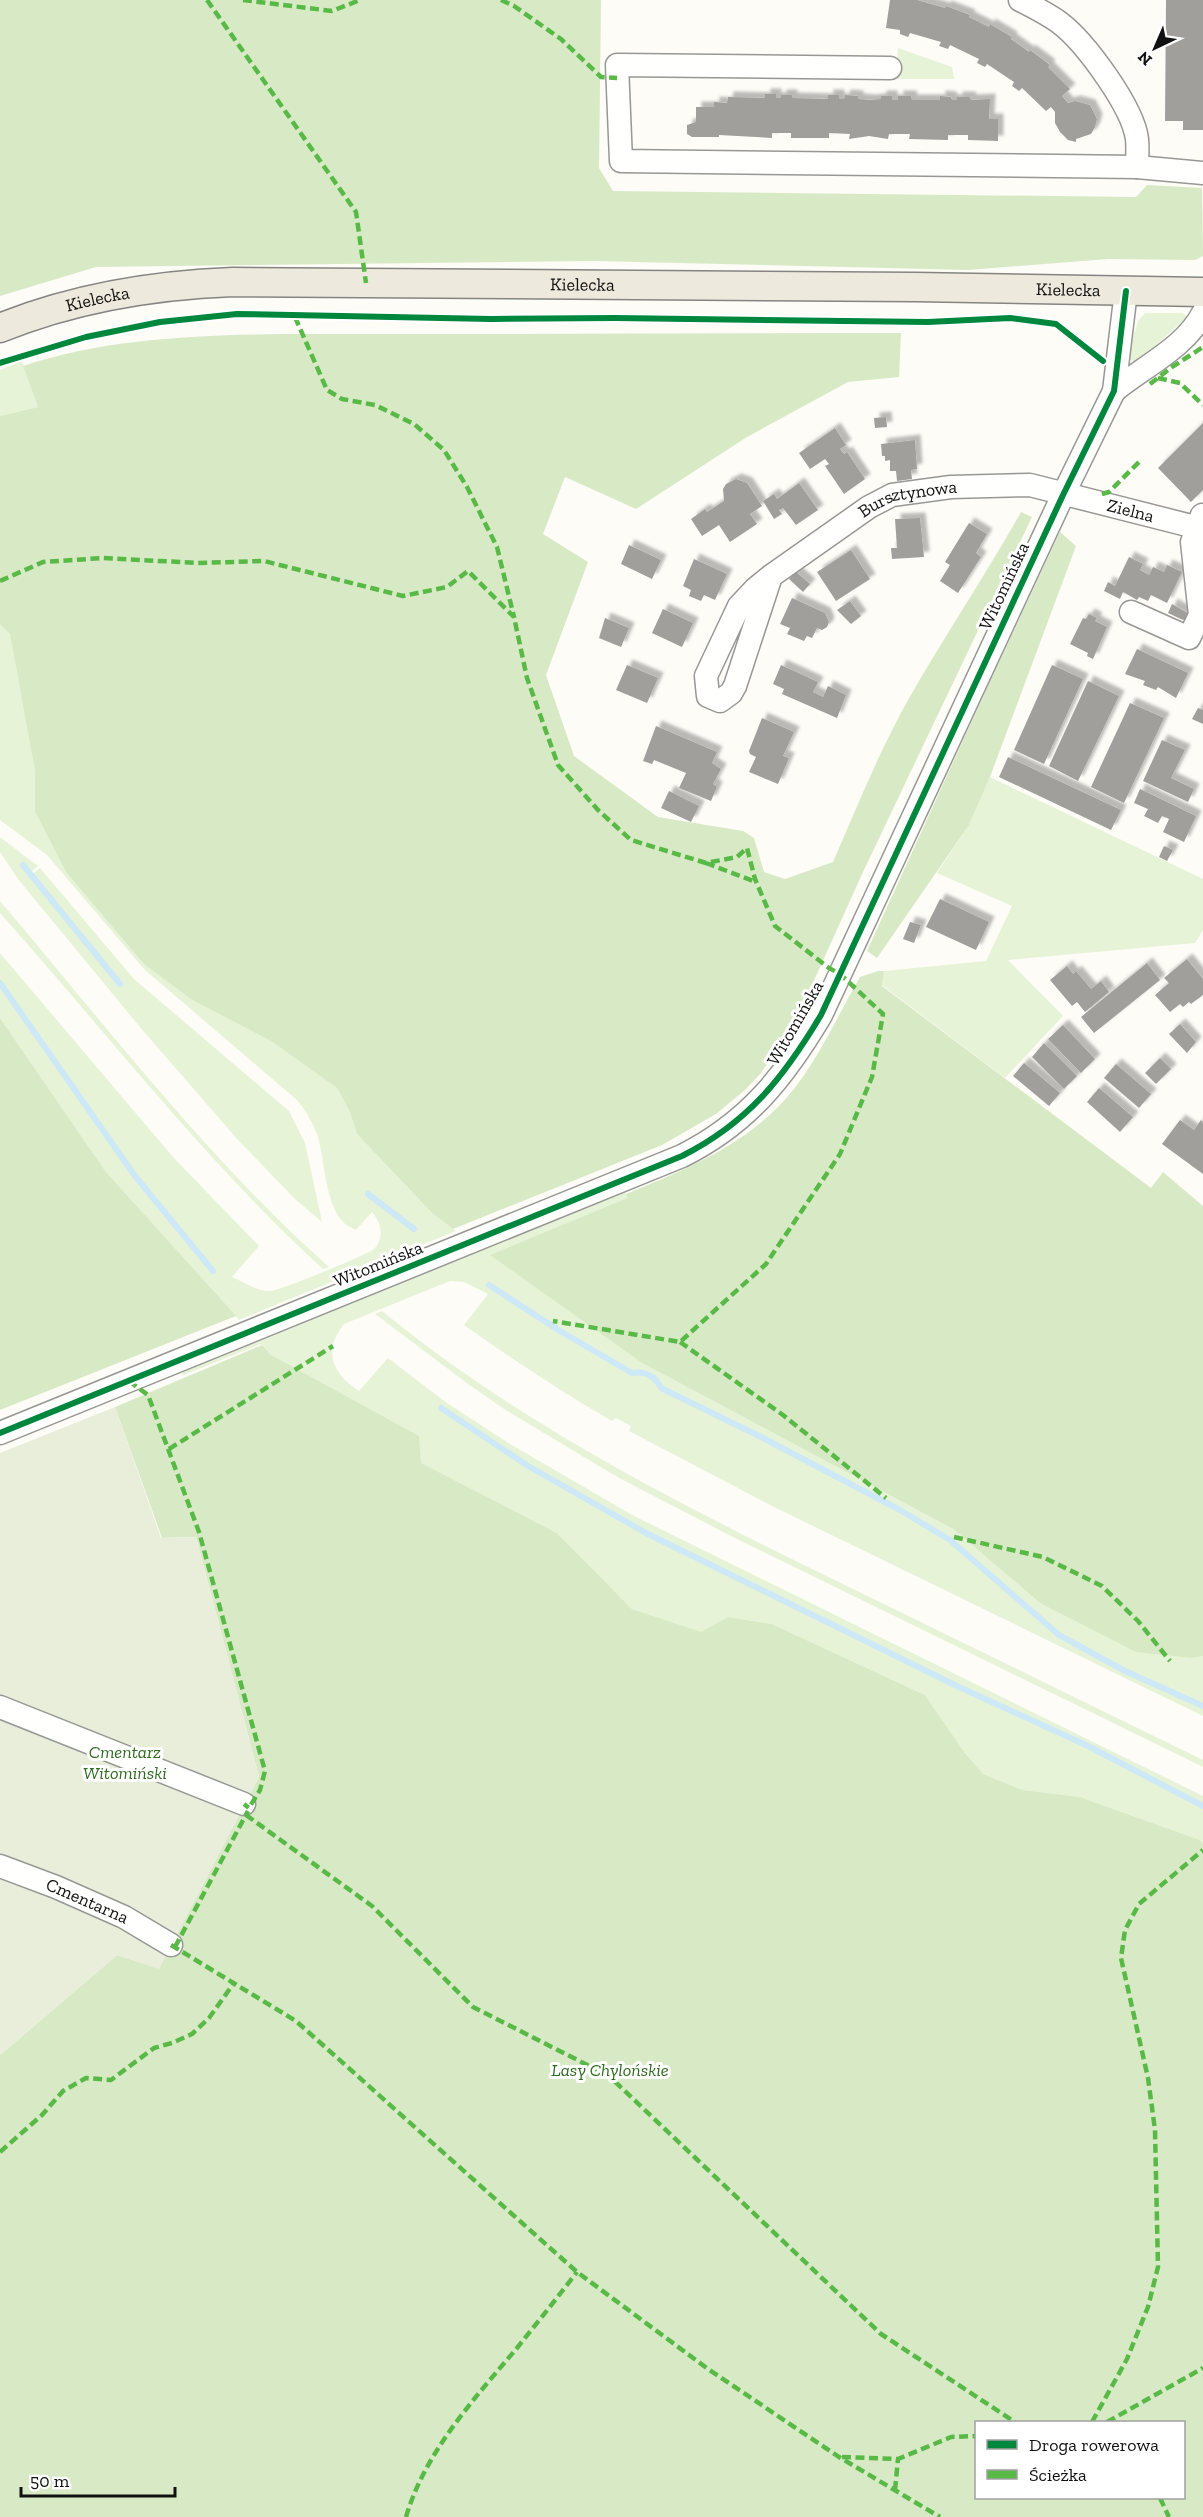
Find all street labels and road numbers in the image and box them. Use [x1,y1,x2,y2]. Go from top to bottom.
street label: Kielecka [550,273,615,296]
street label: Kielecka [1036,278,1101,301]
street label: Kielecka [63,281,131,317]
street label: Bursztynowa [854,476,958,522]
street label: Zielna [1105,494,1157,527]
street label: Witomińska [974,538,1034,633]
street label: Witomińska [762,976,828,1069]
street label: Witomińska [330,1236,426,1292]
street label: Cmentarna [43,1873,132,1929]

